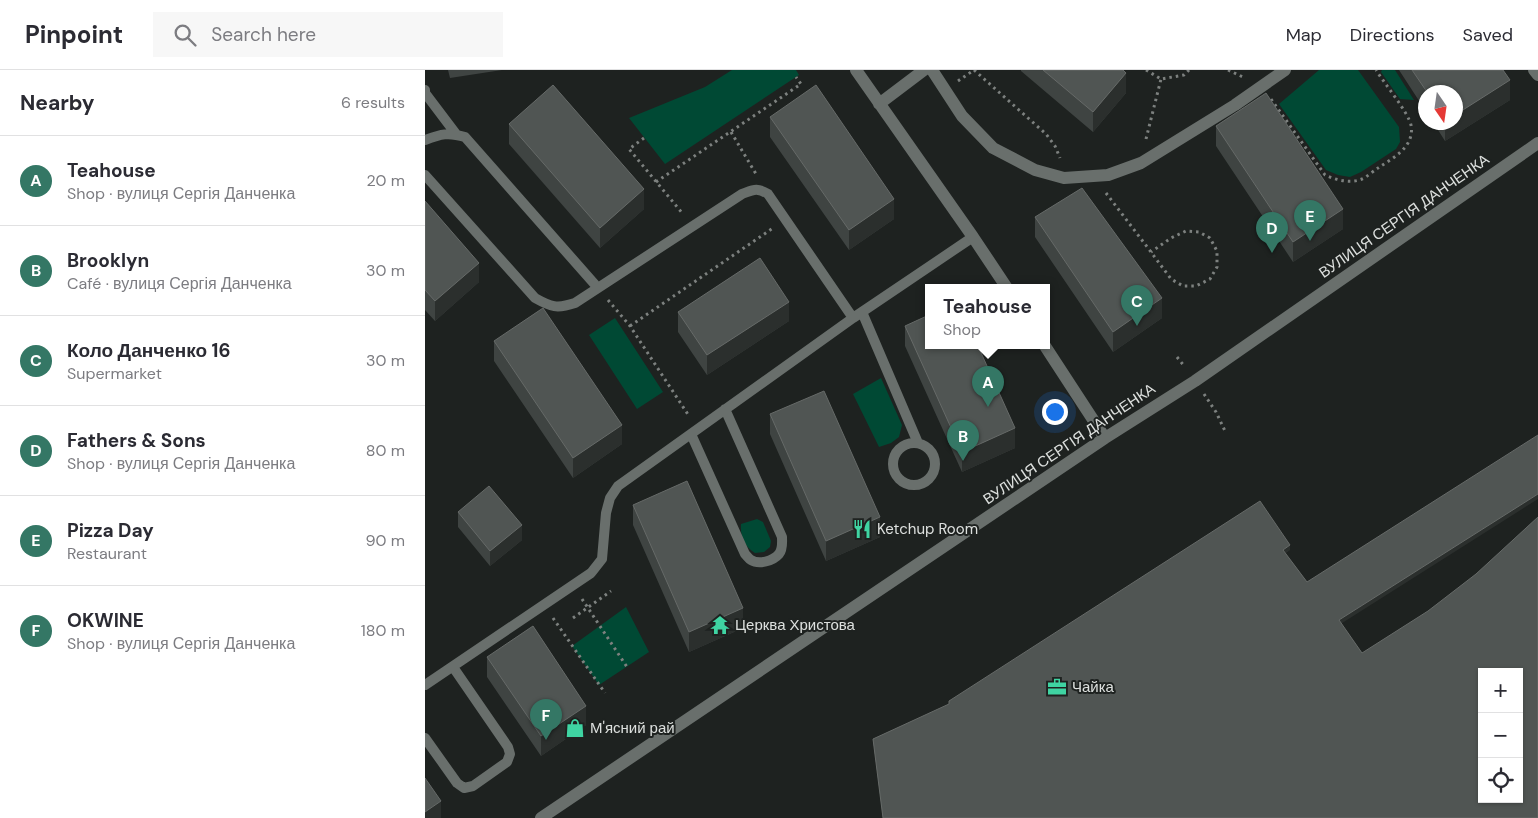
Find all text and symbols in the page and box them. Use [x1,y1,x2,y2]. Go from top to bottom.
search box [153,12,503,57]
text: Pinpoint [25,19,123,50]
icon: search [171,21,199,49]
text: Search here [211,22,316,47]
text: Map [1286,23,1322,47]
text: Directions [1350,23,1435,47]
text: Saved [1463,23,1513,47]
north arrow [1418,85,1463,130]
text: Nearby [20,89,94,117]
text: 6 results [341,92,405,113]
street label: ВУЛИЦЯ СЕРГІЯ ДАНЧЕНКА [1315,149,1493,283]
text: Teahouse [67,158,156,183]
text: A [30,170,42,191]
text: 20 m [366,170,405,191]
text: Shop · вулиця Сергія Данченка [67,183,295,204]
pin: E [1294,200,1326,241]
pin: D [1256,212,1288,253]
text: Brooklyn [67,248,149,273]
text: B [31,260,41,281]
text: 30 m [366,260,405,281]
text: Café · вулиця Сергія Данченка [67,273,292,294]
popup [925,284,1050,349]
pin: C [1121,285,1153,326]
text: Teahouse [943,294,1032,319]
text: Shop [943,319,981,340]
text: Коло Данченко 16 [67,338,231,363]
text: C [30,350,42,371]
text: 30 m [366,350,405,371]
text: Supermarket [67,363,162,384]
pin: A [972,366,1004,407]
street label: ВУЛИЦЯ СЕРГІЯ ДАНЧЕНКА [979,379,1159,509]
your location [1042,399,1068,425]
pin: B [947,420,979,461]
text: Fathers & Sons [67,428,206,453]
text: D [30,440,42,461]
text: 80 m [366,440,405,461]
text: Shop · вулиця Сергія Данченка [67,453,295,474]
text: Pizza Day [67,518,154,543]
restaurant icon: Ketchup Room [851,518,873,540]
place label: Ketchup Room [877,519,978,539]
text: E [31,530,41,551]
text: 90 m [365,530,405,551]
text: Restaurant [67,543,147,564]
text: OKWINE [67,608,144,633]
temple icon: Церква Христова [709,614,731,636]
place label: Церква Христова [735,615,856,635]
text: F [32,620,40,641]
text: 180 m [361,620,405,641]
text: Shop · вулиця Сергія Данченка [67,633,295,654]
map controls [1478,668,1523,803]
button: + [1478,668,1523,713]
office icon: Чайка [1046,676,1068,698]
place label: Чайка [1072,677,1115,697]
pin: F [530,699,562,740]
button: − [1478,713,1523,758]
shop icon: М'ясний рай [564,717,586,739]
place label: М'ясний рай [590,718,675,738]
button: locate [1478,758,1523,803]

